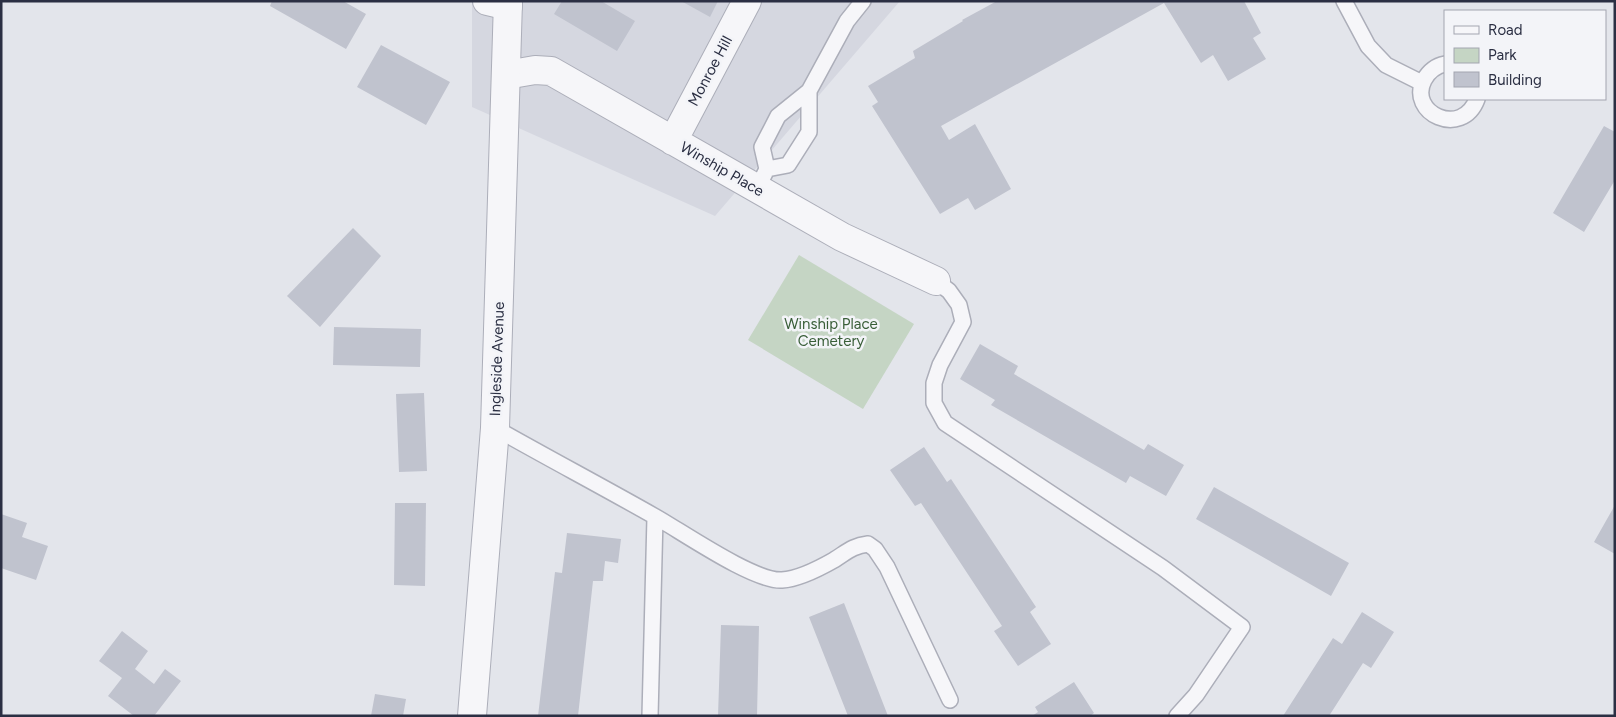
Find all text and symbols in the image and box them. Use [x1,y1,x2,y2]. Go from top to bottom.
legend [1444,10,1606,100]
text: Road [1488,21,1523,39]
street label: Monroe Hill [684,33,736,109]
text: Park [1488,46,1517,64]
text: Building [1488,71,1542,89]
street label: Winship Place [677,138,767,200]
street label: Ingleside Avenue [486,301,508,417]
park label: Winship Place Cemetery [784,315,878,350]

